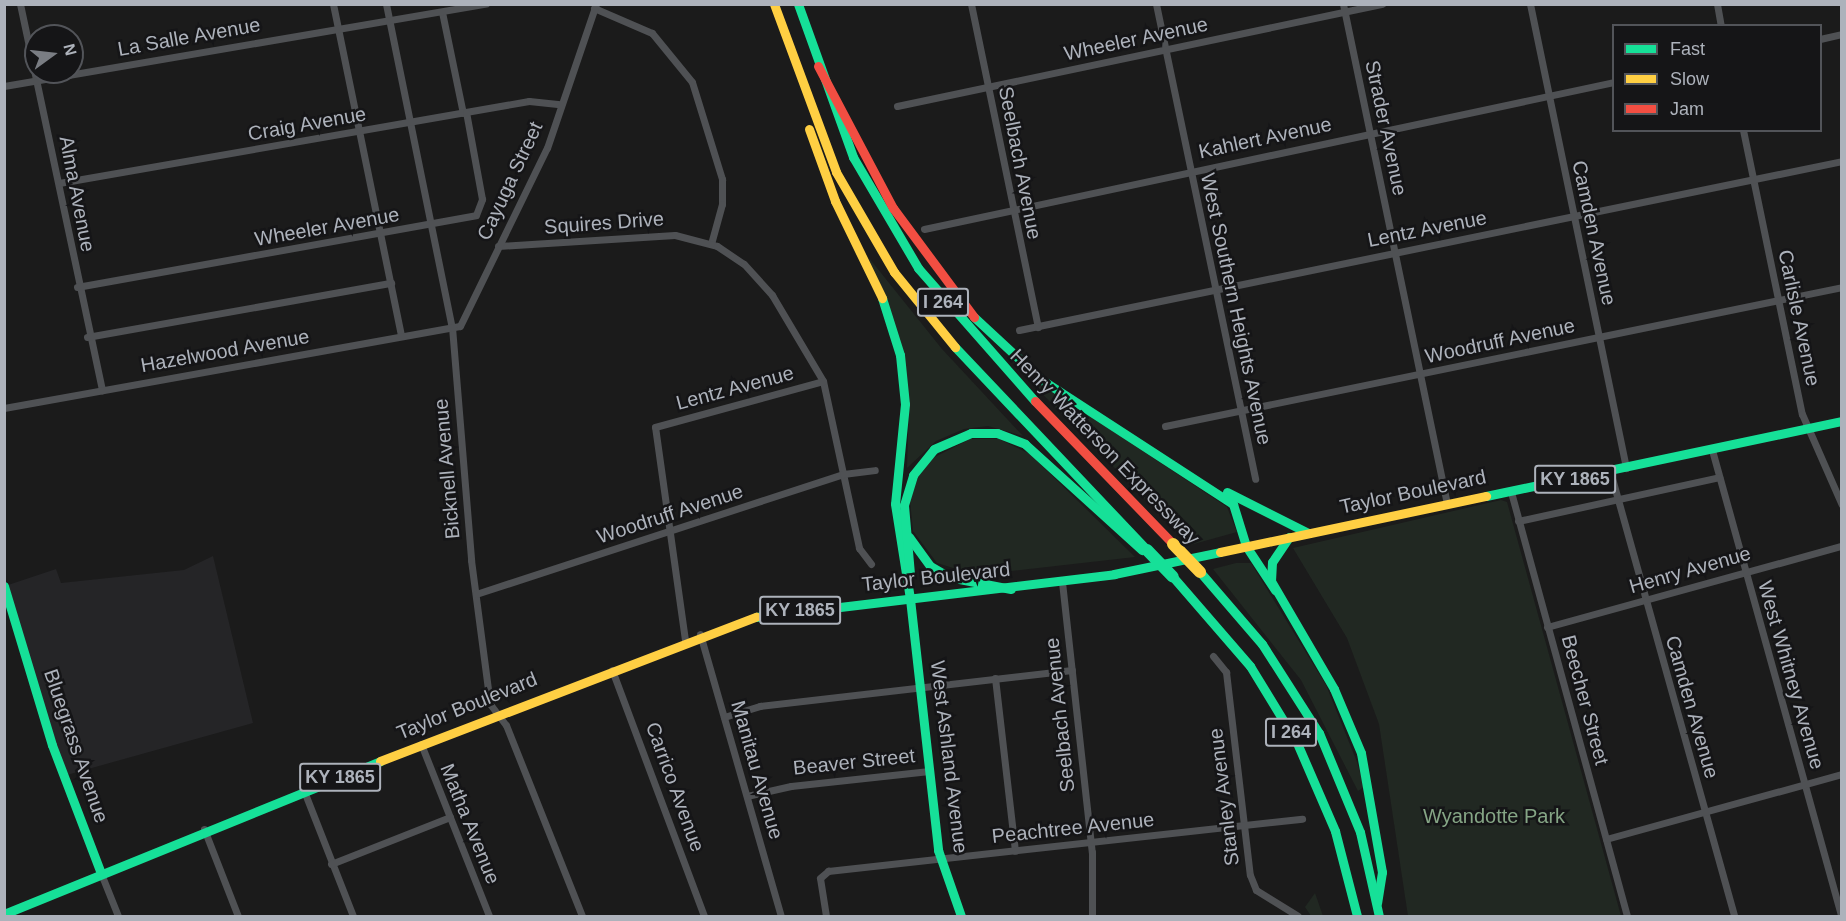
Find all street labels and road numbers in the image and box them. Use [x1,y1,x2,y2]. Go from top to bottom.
street label: Wheeler Avenue [1061,12,1211,66]
street label: La Salle Avenue [115,13,263,61]
street label: Strader Avenue [1360,58,1412,198]
street label: Seelbach Avenue [993,84,1047,242]
street label: Craig Avenue [245,102,369,146]
street label: Kahlert Avenue [1196,112,1334,164]
street label: Cayuga Street [472,118,548,244]
street label: Alma Avenue [54,134,100,254]
street label: Camden Avenue [1567,158,1621,308]
street label: West Southern Heights Avenue [1195,170,1277,448]
street label: Wheeler Avenue [252,202,402,252]
street label: Lentz Avenue [1365,206,1489,252]
street label: Squires Drive [543,207,665,239]
street label: Carlisle Avenue [1773,247,1825,389]
road number: I 264 [916,287,970,317]
street label: Woodruff Avenue [1422,313,1578,369]
street label: Hazelwood Avenue [138,324,312,378]
street label: Henry Watterson Expressway [1005,344,1205,550]
street label: Lentz Avenue [673,361,797,415]
street label: Bicknell Avenue [429,397,465,541]
road number: KY 1865 [1533,464,1617,494]
street label: Taylor Boulevard [1338,465,1488,519]
street label: Woodruff Avenue [593,479,747,549]
street label: Henry Avenue [1626,541,1754,599]
street label: Taylor Boulevard [861,557,1011,597]
street label: West Whitney Avenue [1752,577,1830,773]
road number: KY 1865 [758,595,842,625]
street label: Beecher Street [1556,632,1614,768]
street label: Camden Avenue [1660,632,1724,782]
street label: Seelbach Avenue [1040,636,1080,794]
street label: West Ashland Avenue [925,658,973,856]
street label: Bluegrass Avenue [38,666,114,826]
street label: Taylor Boulevard [393,667,541,745]
street label: Manitau Avenue [726,697,788,843]
road number: I 264 [1264,717,1318,747]
street label: Carrico Avenue [640,718,710,856]
street label: Stanley Avenue [1204,726,1244,868]
street label: Beaver Street [792,744,916,780]
street label: Matha Avenue [435,760,505,888]
road number: KY 1865 [298,762,382,792]
street label: Peachtree Avenue [990,807,1156,849]

